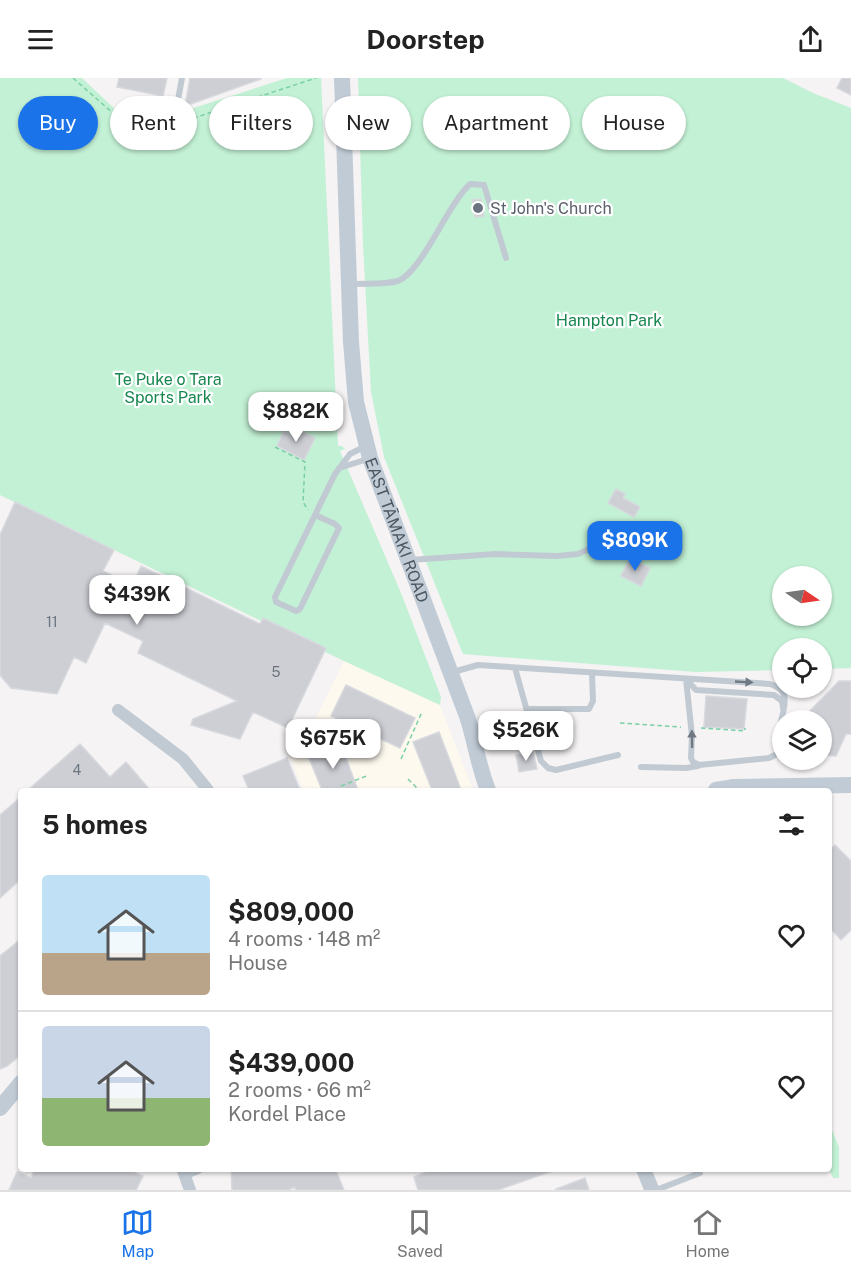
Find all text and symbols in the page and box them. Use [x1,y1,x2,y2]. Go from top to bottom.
icon: menu [24,23,57,56]
text: Doorstep [366,23,485,55]
icon: share [794,23,827,56]
chip: Buy [18,96,98,150]
chip: Rent [110,96,197,150]
chip: Filters [209,96,313,150]
chip: New [325,96,411,150]
chip: Apartment [423,96,570,150]
chip: House [582,96,686,150]
place label: St John's Church [490,199,612,218]
marker: St John's Church [471,201,485,215]
park label: Hampton Park [556,311,662,330]
park label: Te Puke o Tara Sports Park [114,370,222,407]
pin: $882K [254,392,338,443]
text: $882K [262,399,330,423]
street label: EAST TĀMAKI ROAD [361,455,433,605]
pin: $809K [593,521,677,572]
text: $809K [601,528,669,552]
north arrow [772,566,832,626]
map controls [772,566,832,770]
pin: $439K [95,575,179,626]
text: $439K [103,582,171,606]
house number: 11 [46,614,58,630]
button: locate [772,638,832,698]
house number: 5 [272,664,281,680]
one-way arrow [735,678,754,687]
button: layers [772,710,832,770]
pin: $526K [484,711,568,762]
text: $526K [492,718,560,742]
pin: $675K [291,719,375,770]
text: $675K [300,726,366,750]
one-way arrow [687,730,696,749]
house number: 4 [73,762,82,778]
icon: filters [775,808,808,841]
text: 5 homes [42,809,148,840]
text: $809,000 [228,896,354,927]
icon: home [90,899,162,971]
icon: heart [775,919,808,952]
text: 4 rooms · 148 m² [228,927,380,951]
text: House [228,951,288,975]
text: $439,000 [228,1047,354,1078]
icon: home [90,1050,162,1122]
icon: heart [775,1070,808,1103]
text: 2 rooms · 66 m² [228,1078,371,1102]
text: Kordel Place [228,1102,346,1126]
tab: Map [121,1206,154,1261]
tab: Saved [397,1206,443,1261]
tab: Home [686,1206,730,1261]

